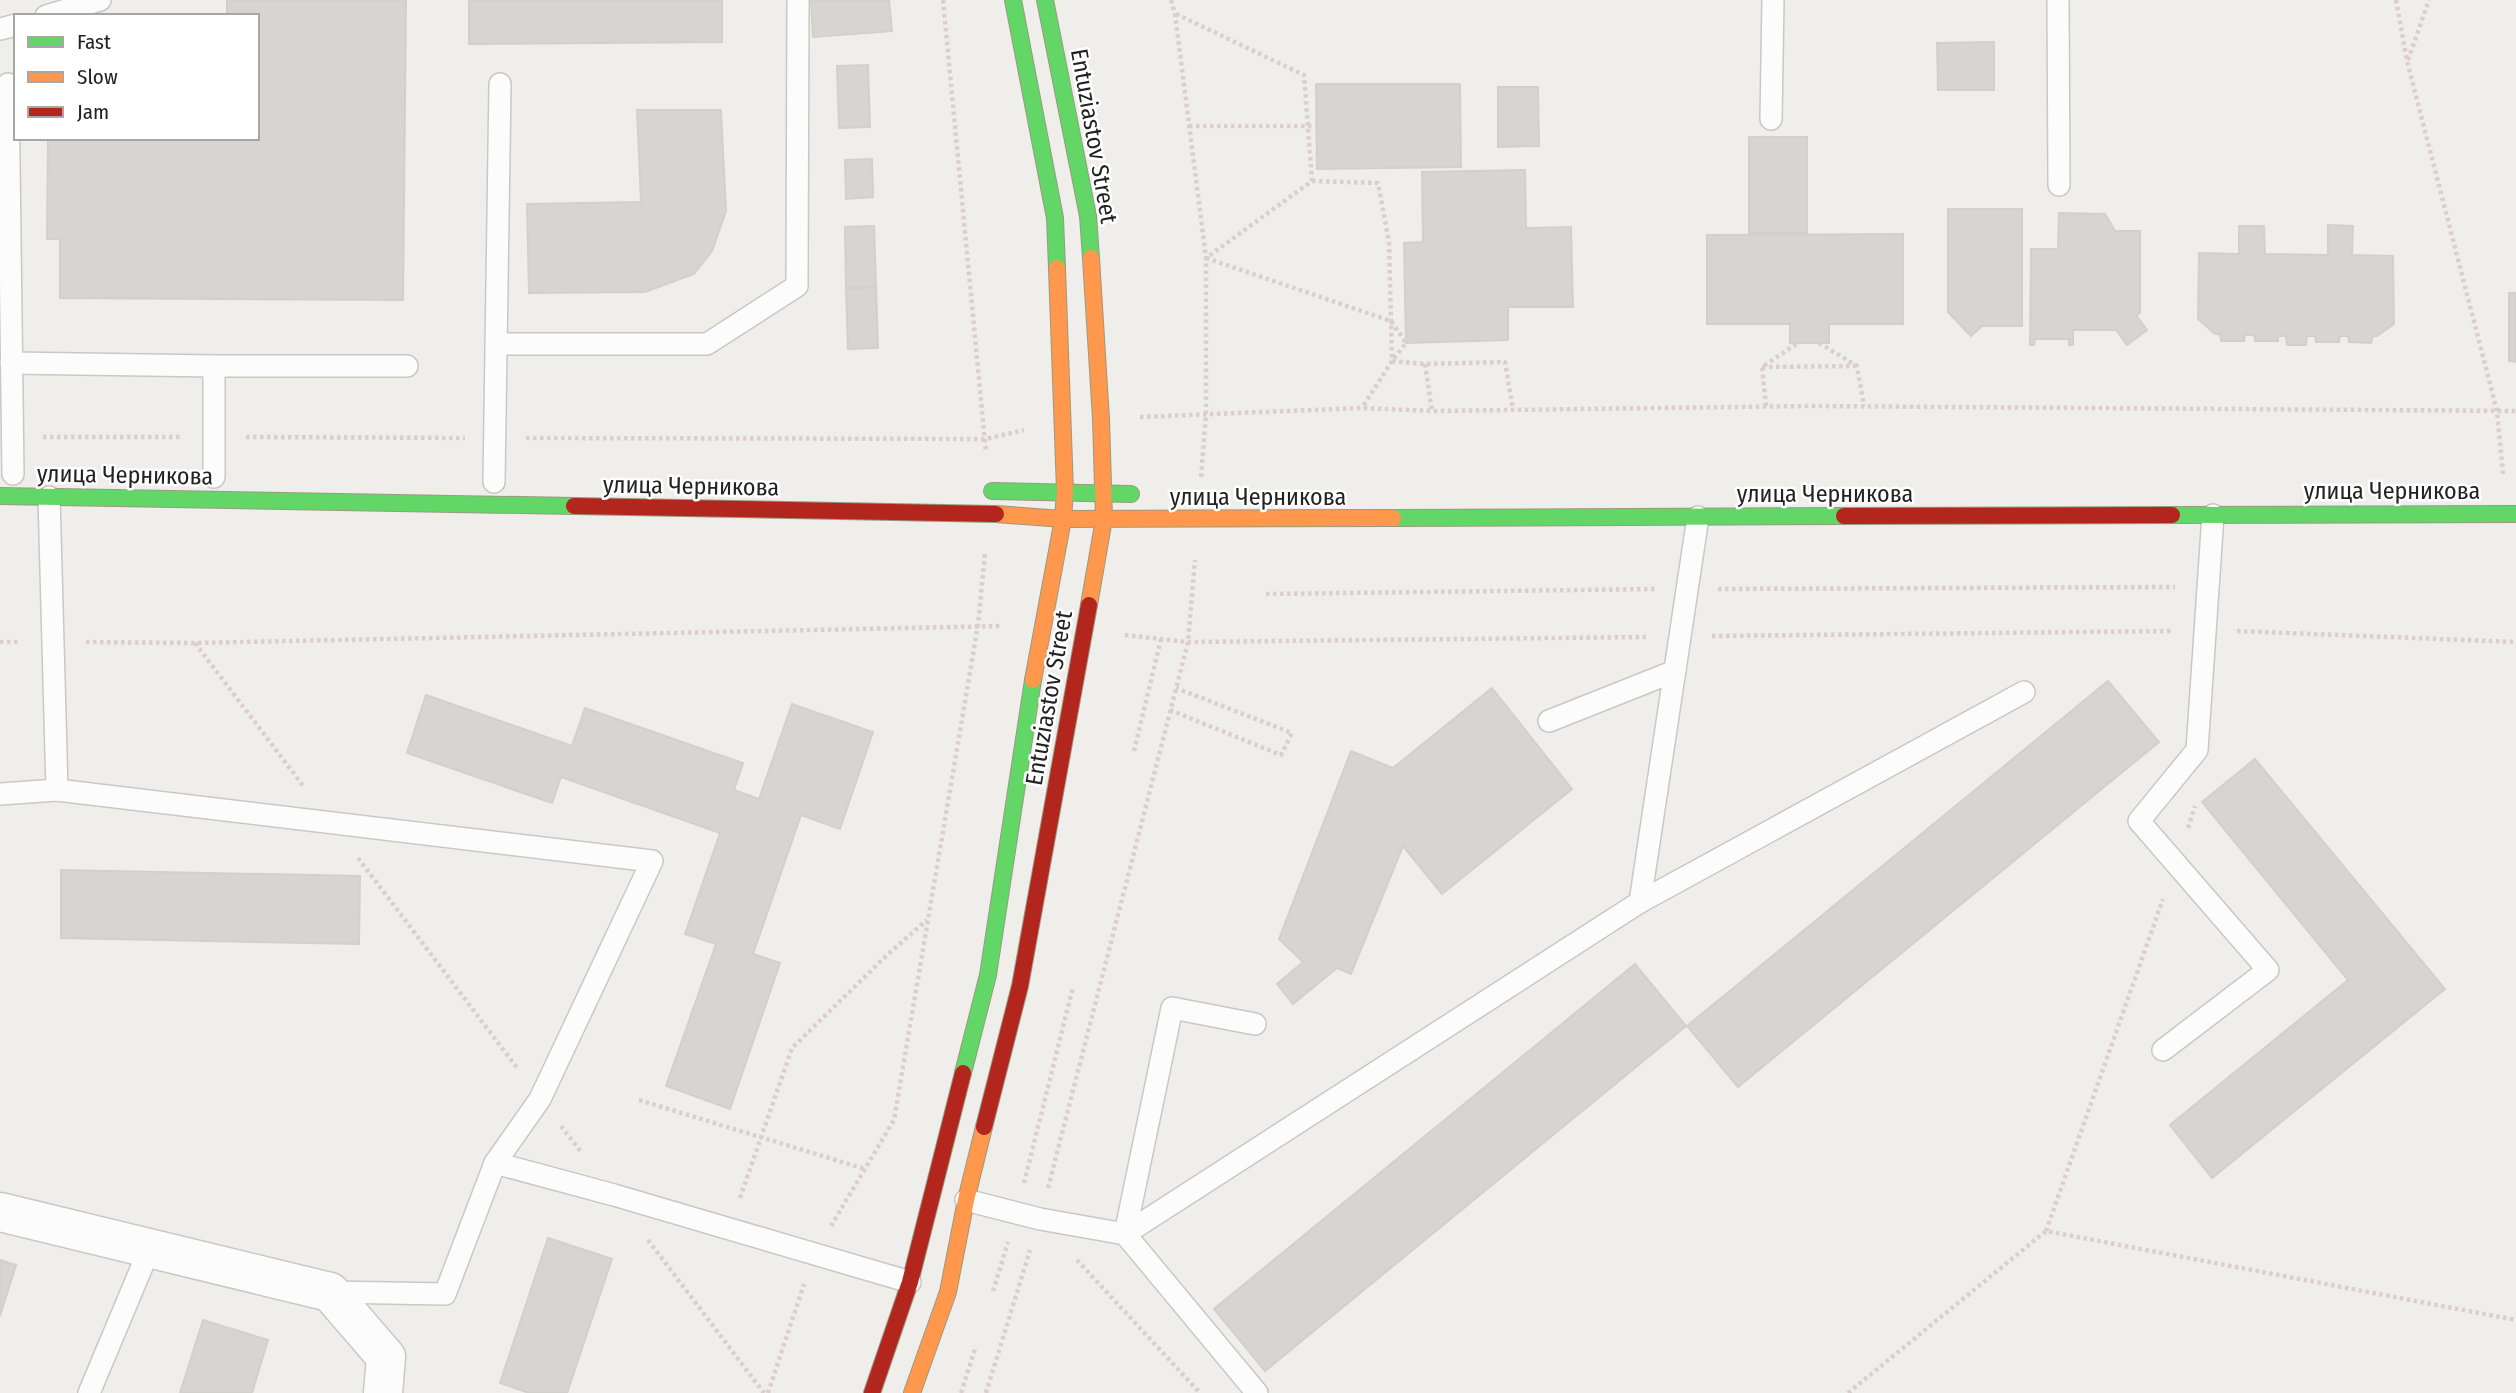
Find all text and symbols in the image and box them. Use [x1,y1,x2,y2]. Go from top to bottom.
legend [14,14,259,140]
text: Fast [77,29,111,55]
street label: Entuziastov Street [1065,47,1123,226]
text: Slow [77,64,118,90]
text: Jam [77,99,109,125]
street label: улица Черникова [37,459,213,491]
street label: улица Черникова [603,470,779,502]
street label: улица Черникова [2304,477,2480,505]
street label: улица Черникова [1737,480,1913,508]
street label: улица Черникова [1170,483,1346,511]
street label: Entuziastov Street [1020,608,1078,787]

